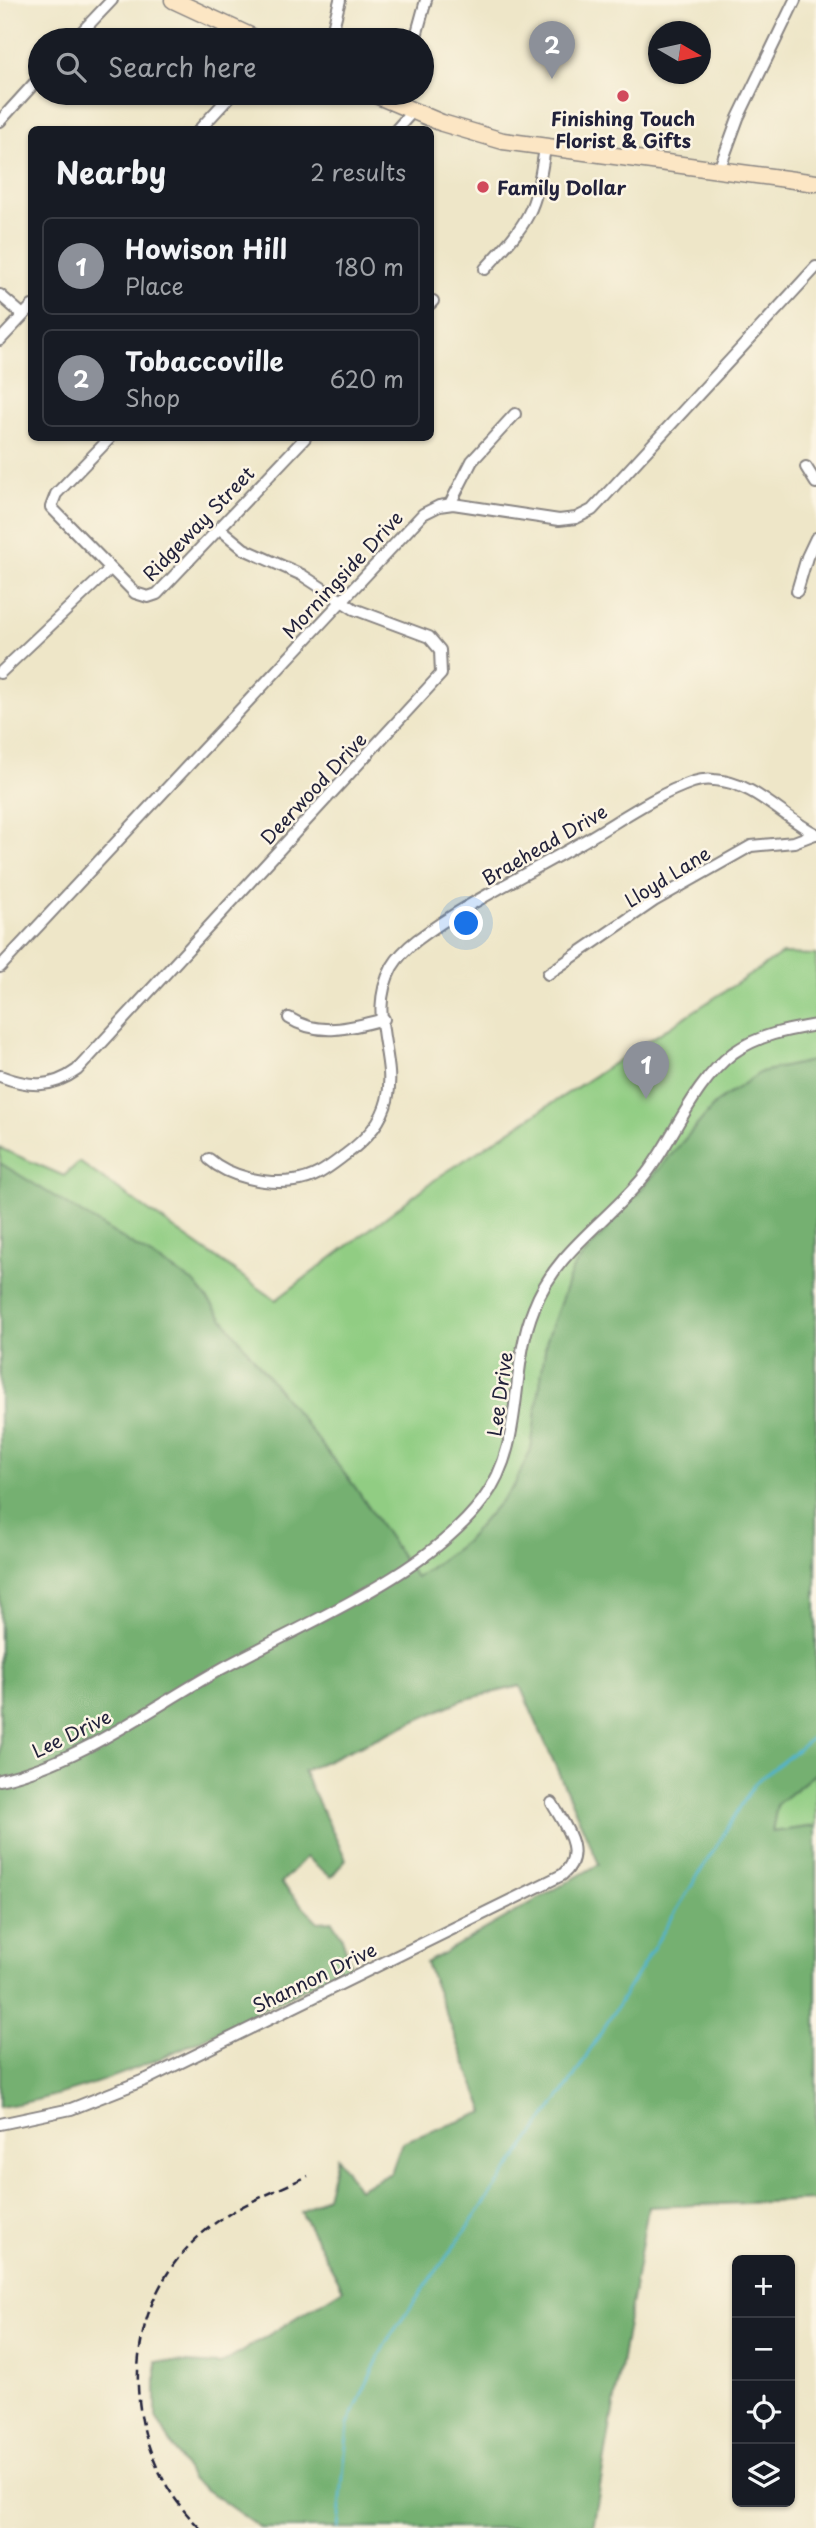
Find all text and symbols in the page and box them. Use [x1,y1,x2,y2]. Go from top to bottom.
pin: 2 [529,21,575,79]
north arrow [648,21,711,84]
search box [28,28,434,105]
text: Search here [108,47,257,86]
icon: search [52,48,90,86]
marker: Finishing Touch Florist & Gifts [615,88,631,104]
place label: Finishing Touch Florist & Gifts [551,104,695,154]
text: Nearby [56,149,166,194]
text: 2 results [310,154,406,189]
place label: Family Dollar [497,173,626,201]
marker: Family Dollar [475,179,491,195]
text: Howison Hill [125,229,287,268]
text: 1 [76,249,87,284]
text: 180 m [335,249,404,284]
text: Place [125,268,184,303]
text: Tobaccoville [125,341,284,380]
text: 2 [73,361,89,396]
text: 620 m [330,361,404,396]
text: Shop [125,380,180,415]
street label: Ridgeway Street [136,459,260,587]
street label: Morningside Drive [275,504,409,644]
street label: Deerwood Drive [254,726,372,850]
street label: Braehead Drive [476,797,612,891]
street label: Lloyd Lane [619,839,715,913]
your location [449,906,483,940]
pin: 1 [623,1041,669,1099]
street label: Lee Drive [479,1350,519,1438]
street label: Lee Drive [27,1702,115,1764]
street label: Shannon Drive [247,1935,381,2019]
map controls [732,2255,795,2507]
button: + [732,2255,795,2318]
button: − [732,2318,795,2381]
button: locate [732,2381,795,2444]
button: layers [732,2444,795,2507]

